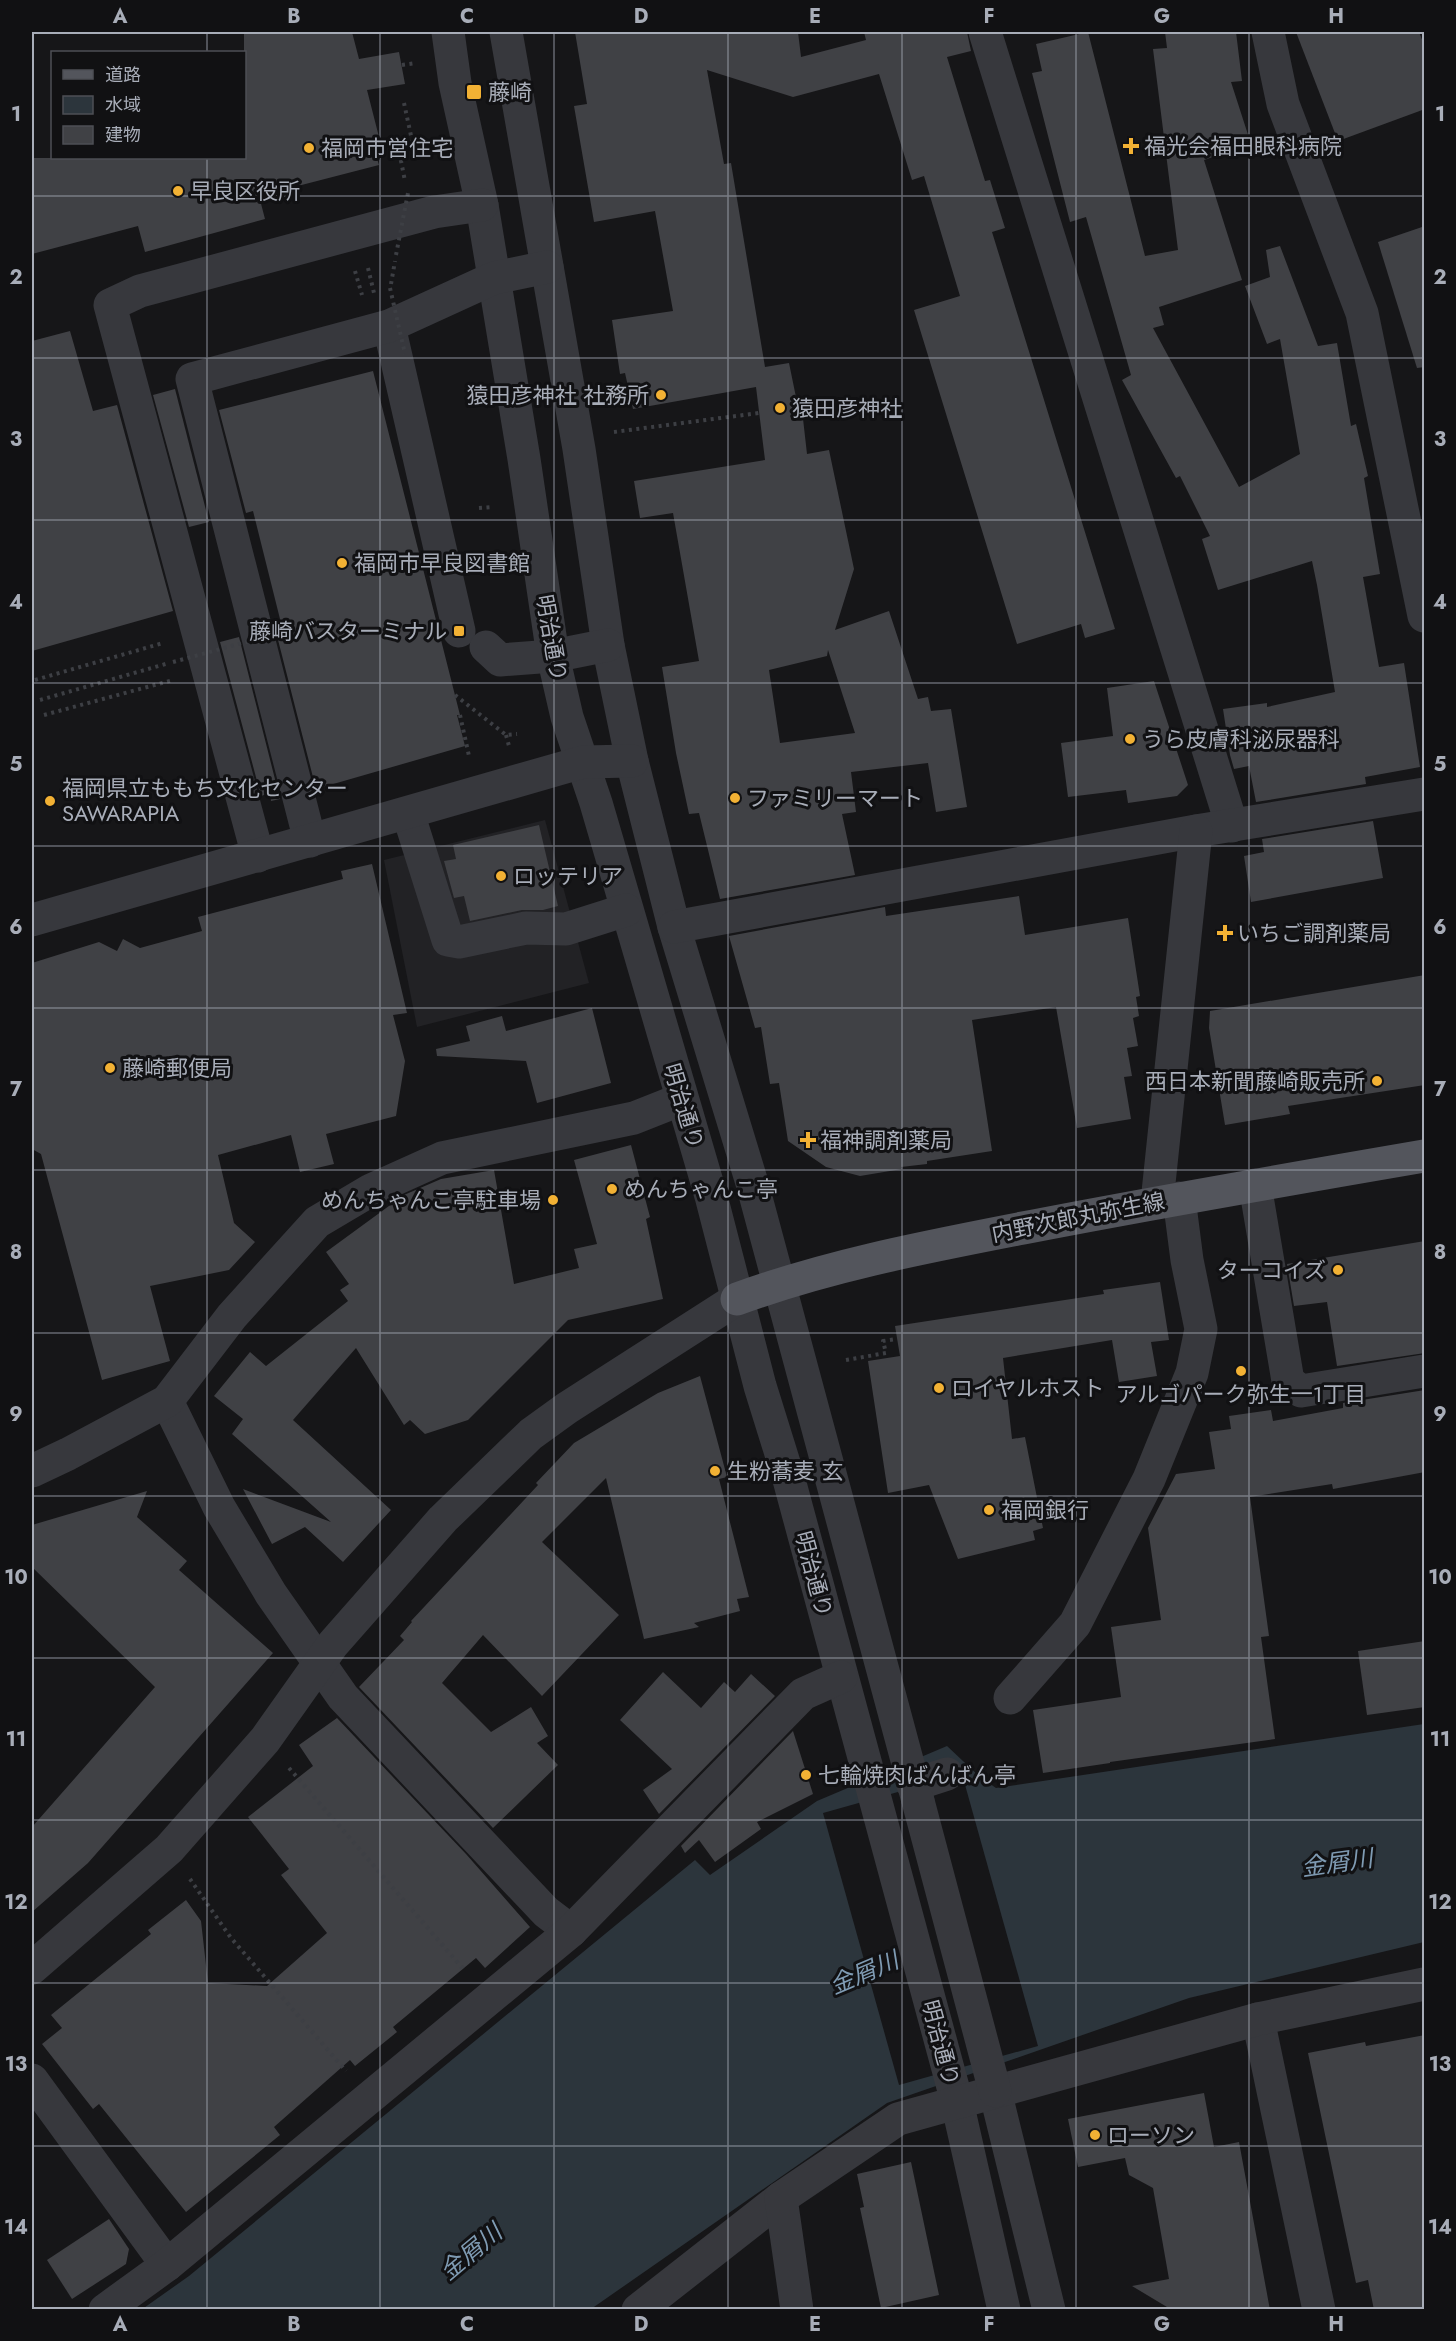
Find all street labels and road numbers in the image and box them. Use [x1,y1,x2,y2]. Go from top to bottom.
street label: 明治通り [529,592,575,684]
street label: 明治通り [656,1059,712,1153]
street label: 内野次郎丸弥生線 [989,1185,1167,1249]
street label: 明治通り [787,1527,841,1621]
street label: 明治通り [914,1996,968,2090]

